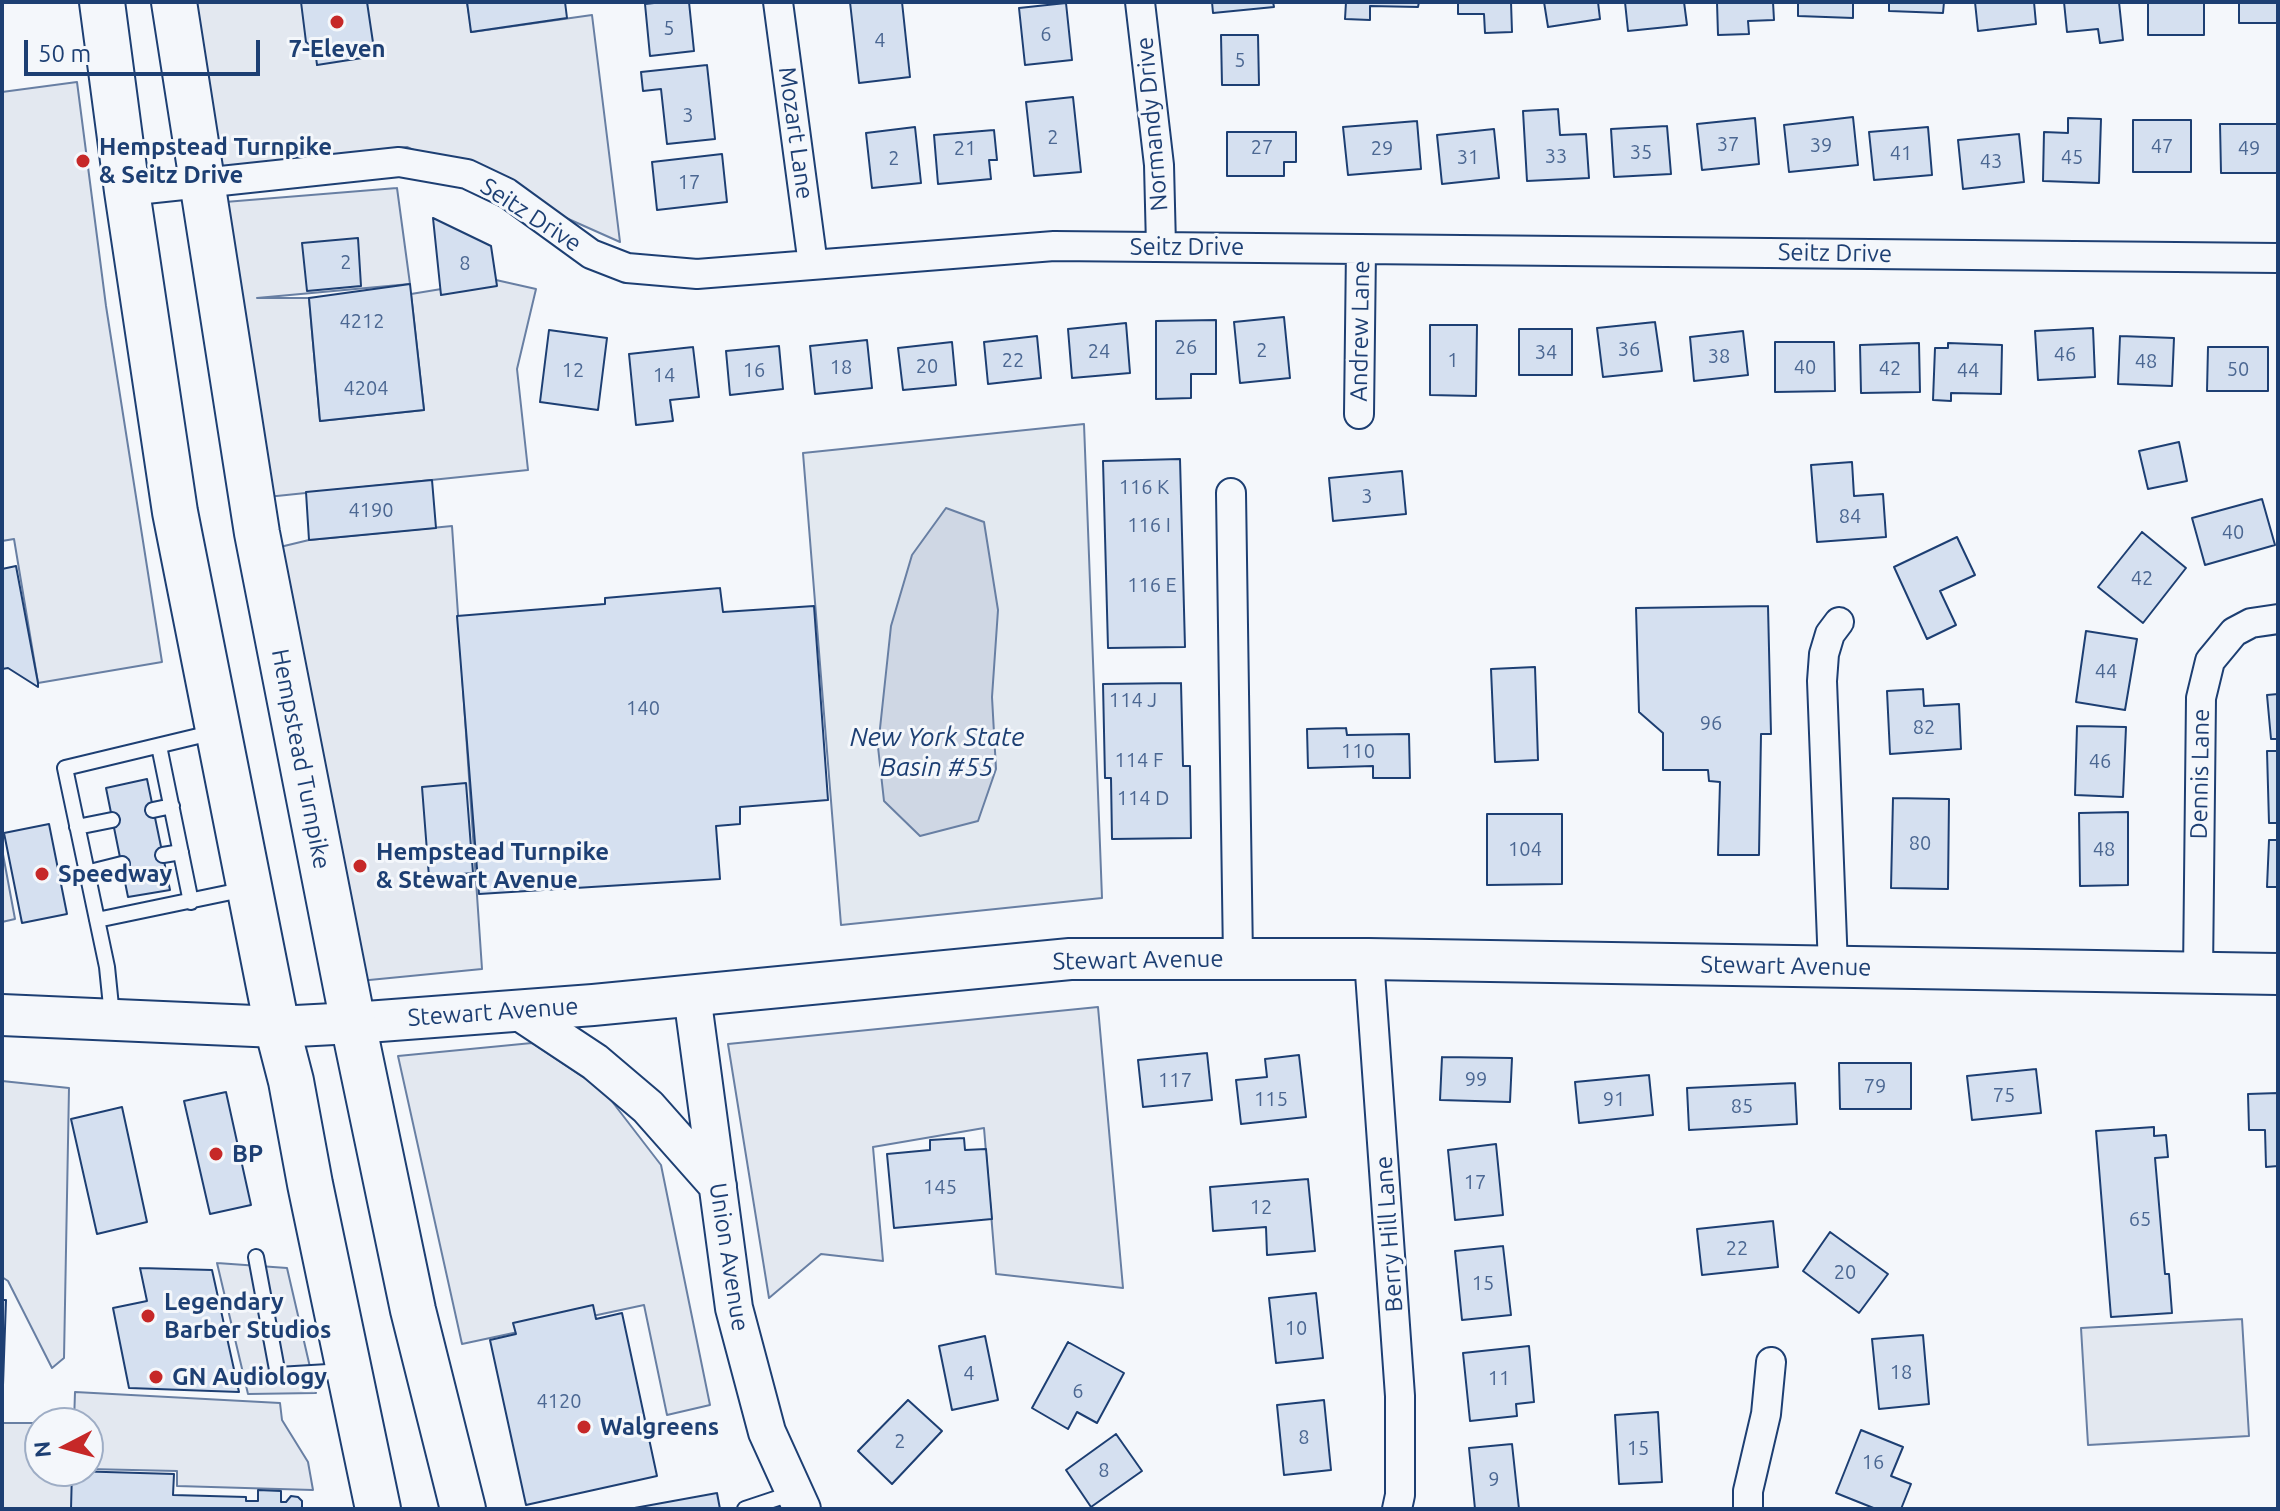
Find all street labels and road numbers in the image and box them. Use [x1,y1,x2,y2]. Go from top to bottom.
street label: Normandy Drive [1130,36,1174,212]
street label: Mozart Lane [772,65,820,201]
street label: Seitz Drive [475,172,587,258]
street label: Seitz Drive [1130,233,1244,261]
street label: Seitz Drive [1778,238,1892,268]
street label: Andrew Lane [1344,260,1376,402]
street label: Hempstead Turnpike [266,646,336,872]
street label: Dennis Lane [2184,708,2216,840]
street label: Stewart Avenue [1052,944,1224,976]
street label: Stewart Avenue [1700,950,1872,982]
street label: Stewart Avenue [407,992,579,1032]
street label: Berry Hill Lane [1369,1155,1409,1313]
street label: Union Avenue [703,1181,755,1333]

